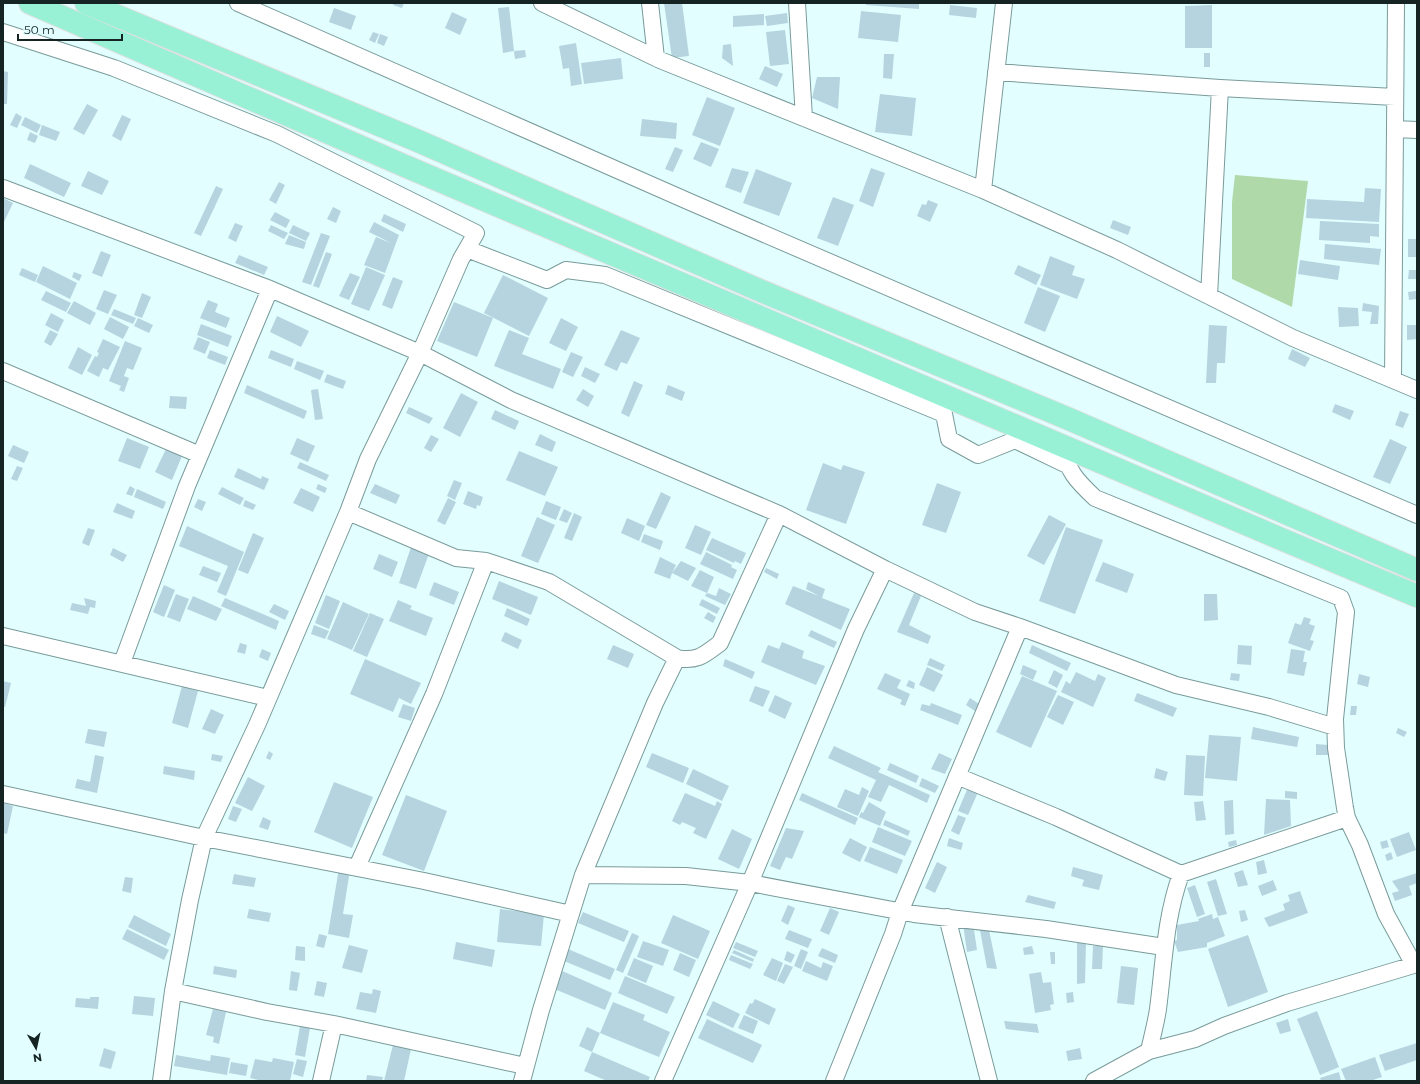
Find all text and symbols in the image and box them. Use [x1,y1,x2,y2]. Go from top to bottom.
scale bar [18,16,122,42]
text: 50 m [24,22,55,37]
north arrow [16,1028,56,1068]
text: N [32,1050,43,1065]

